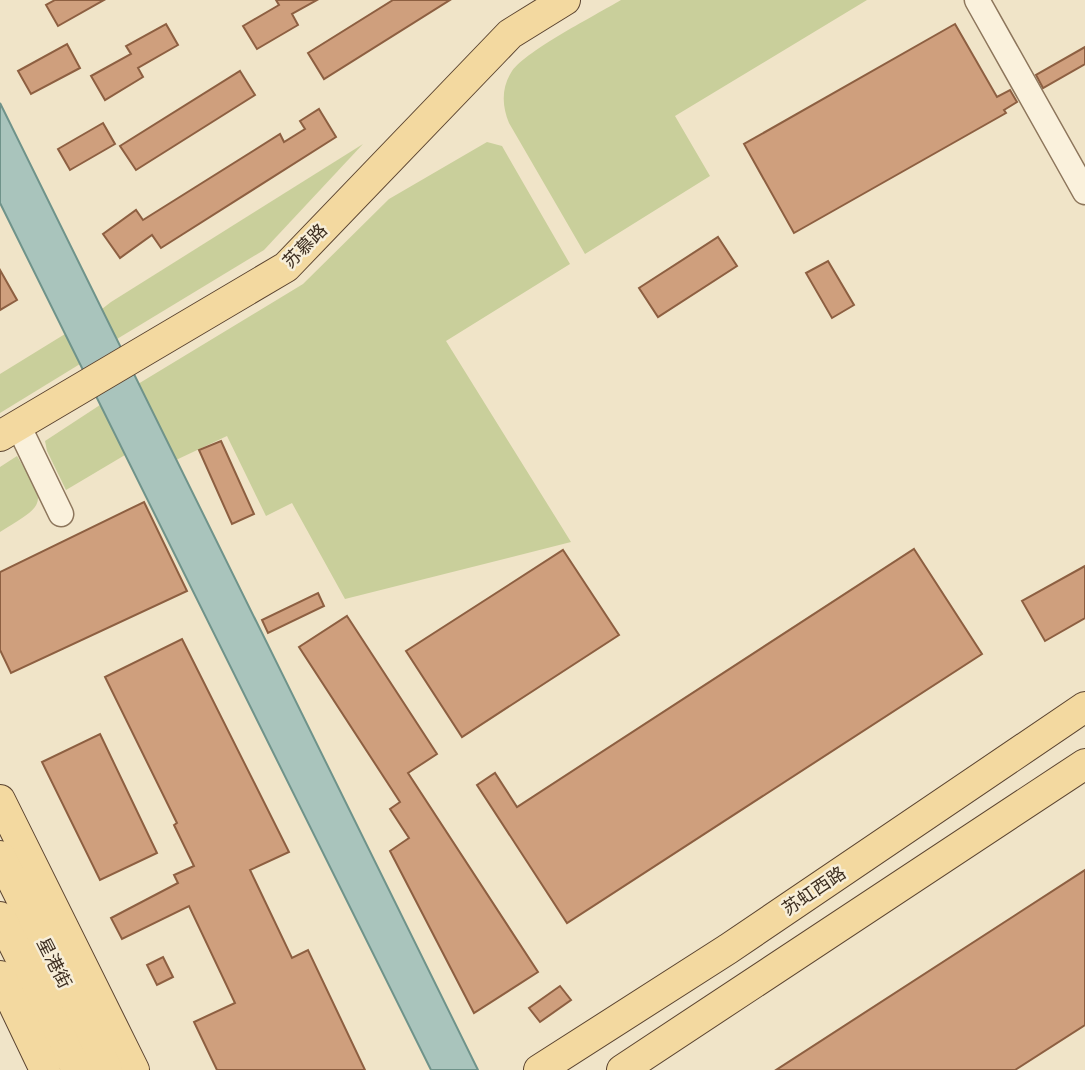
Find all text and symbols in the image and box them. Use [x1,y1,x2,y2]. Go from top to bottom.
street label: 苏慕路 [279,220,331,272]
street label: 苏虹西路 [779,863,849,919]
street label: 星港街 [33,934,75,992]

